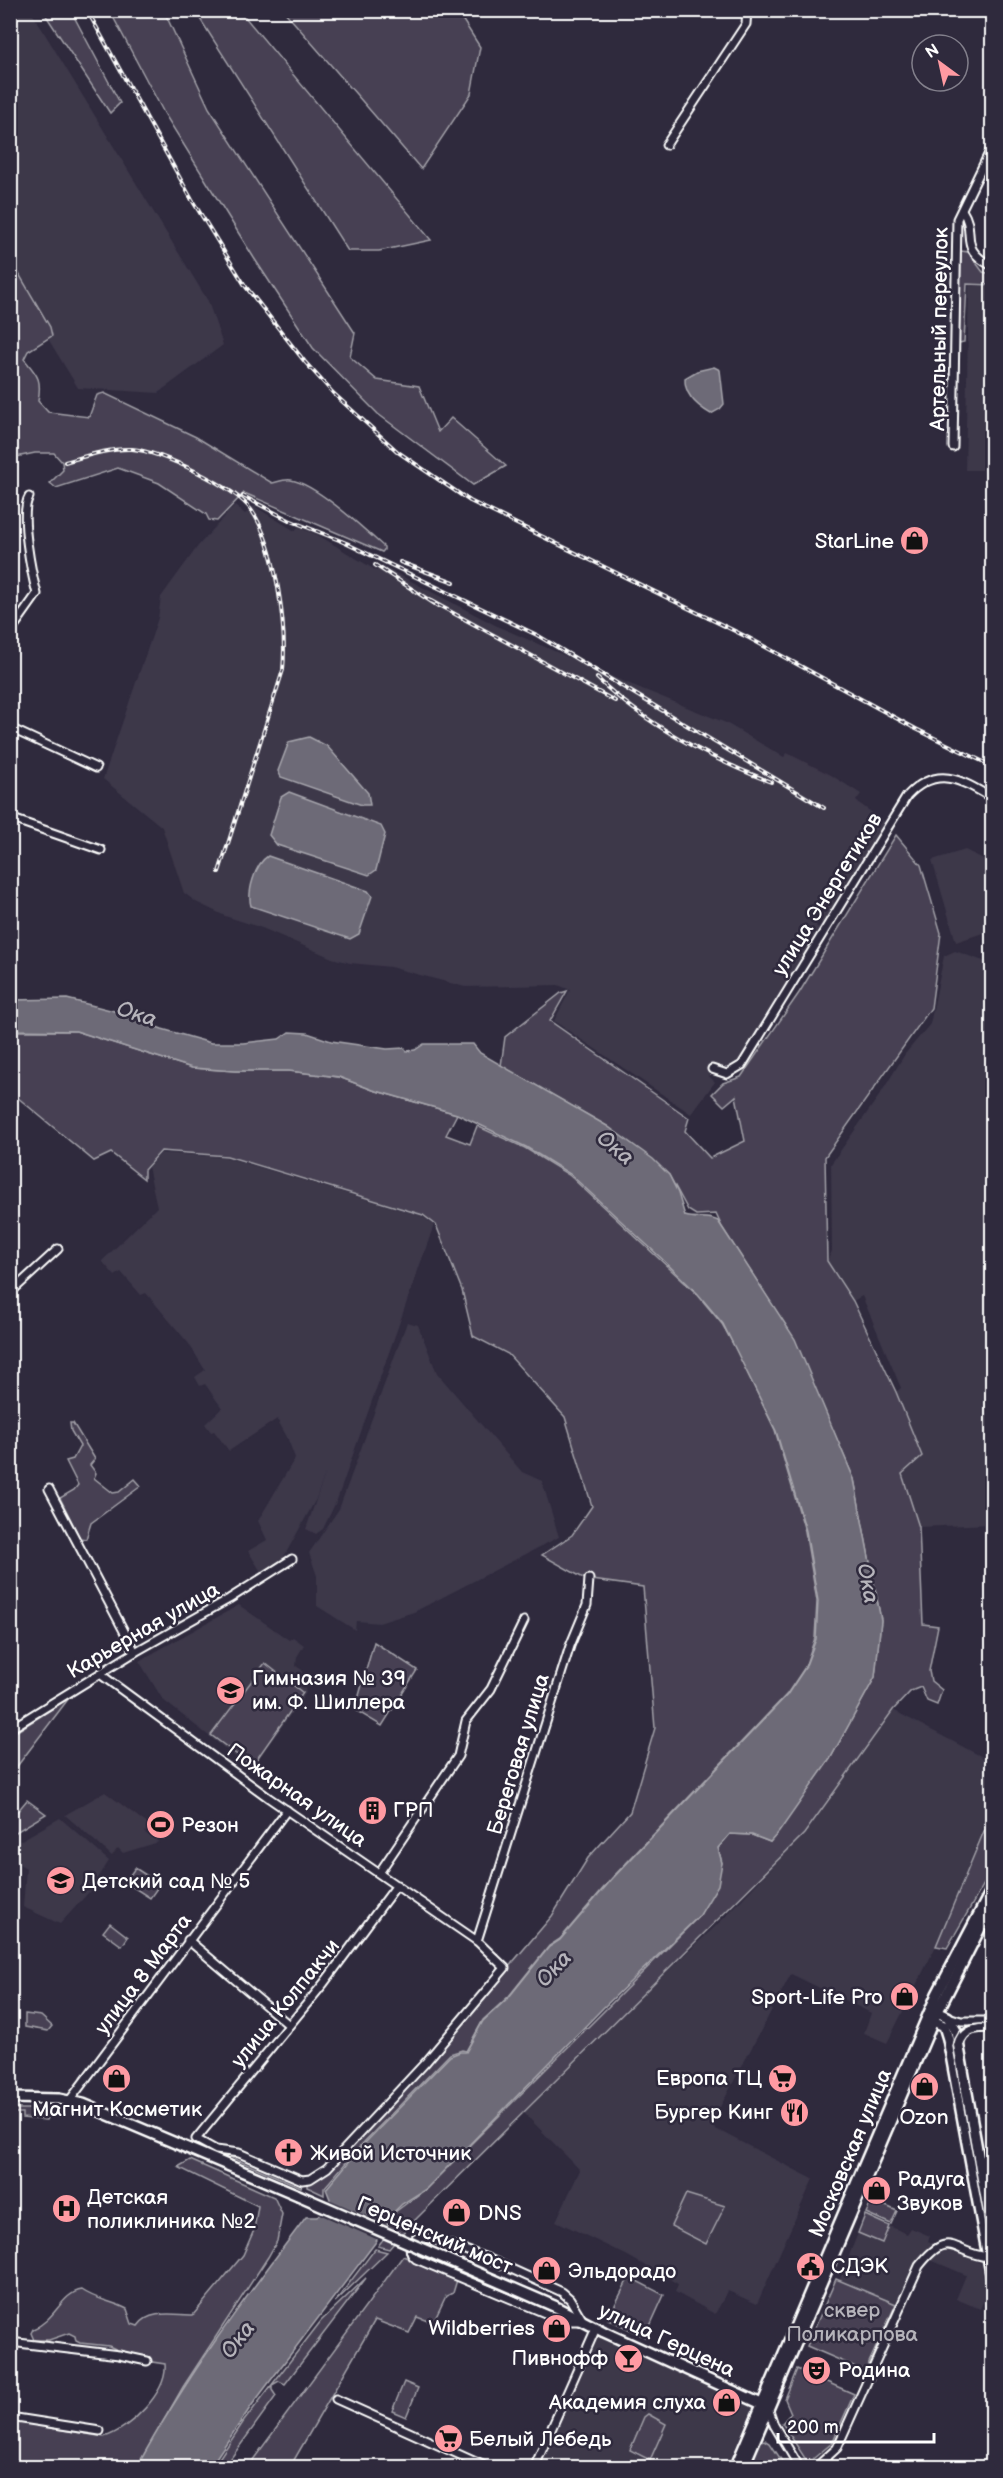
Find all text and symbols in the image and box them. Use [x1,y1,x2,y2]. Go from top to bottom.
north arrow [910,33,970,93]
text: N [922,40,943,63]
street label: Артельный переулок [925,227,954,432]
shop icon: StarLine [899,525,931,557]
place label: StarLine [815,529,894,554]
street label: улица Энергетиков [767,808,888,980]
water label: Ока [113,995,160,1034]
water label: Ока [591,1125,639,1172]
water label: Ока [851,1561,884,1606]
street label: Карьерная улица [63,1576,224,1684]
place label: Гимназия № 39 им. Ф. Шиллера [252,1666,406,1715]
street label: Береговая улица [482,1670,555,1838]
school or university icon: Гимназия № 39 им. Ф. Шиллера [215,1674,247,1706]
street label: Пожарная улица [222,1738,372,1853]
building icon: ГРП [356,1794,388,1826]
place label: ГРП [393,1798,434,1823]
sports icon: Резон [144,1809,176,1841]
place label: Резон [181,1813,239,1838]
school or university icon: Детский сад № 5 [45,1865,77,1897]
place label: Детский сад № 5 [82,1869,250,1894]
street label: улица 8 Марта [90,1908,197,2040]
street label: улица Колпакчи [226,1934,345,2073]
water label: Ока [530,1945,578,1993]
shop icon: Sport-Life Pro [888,1981,920,2013]
place label: Sport-Life Pro [751,1985,883,2010]
shop icon: Магнит Косметик [101,2062,133,2094]
supermarket icon: Европа ТЦ [767,2062,799,2094]
street label: Московская улица [804,2065,897,2241]
place label: Европа ТЦ [656,2066,762,2091]
shop icon: Ozon [908,2070,940,2102]
restaurant icon: Бургер Кинг [778,2096,810,2128]
place label: Магнит Косметик [32,2097,202,2122]
place label: Бургер Кинг [654,2100,773,2125]
place label: Ozon [899,2105,949,2130]
church icon: Живой Источник [273,2137,305,2169]
place label: Живой Источник [310,2141,472,2166]
place label: Радуга Звуков [897,2167,966,2216]
shop icon: Радуга Звуков [860,2175,892,2207]
place label: Детская поликлиника №2 [87,2185,256,2234]
street label: Герценский мост [353,2191,517,2280]
hospital icon: Детская поликлиника №2 [50,2193,82,2225]
shop icon: DNS [441,2197,473,2229]
place label: DNS [478,2201,522,2226]
public building icon: СДЭК [794,2250,826,2282]
place label: СДЭК [831,2254,888,2279]
shop icon: Эльдорадо [531,2255,563,2287]
place label: Эльдорадо [568,2259,676,2284]
street label: улица Герцена [595,2298,739,2383]
park label: сквер Поликарпова [786,2298,918,2347]
shop icon: Wildberries [540,2312,572,2344]
water label: Ока [215,2316,261,2364]
place label: Wildberries [428,2316,535,2341]
bar icon: Пивнофф [613,2342,645,2374]
place label: Пивнофф [512,2346,608,2371]
theatre icon: Родина [801,2354,833,2386]
place label: Родина [838,2358,911,2383]
shop icon: Академия слуха [711,2386,743,2418]
place label: Академия слуха [548,2390,707,2415]
scale bar [778,2406,934,2444]
text: 200 m [787,2417,839,2438]
supermarket icon: Белый Лебедь [432,2423,464,2455]
place label: Белый Лебедь [469,2427,612,2452]

